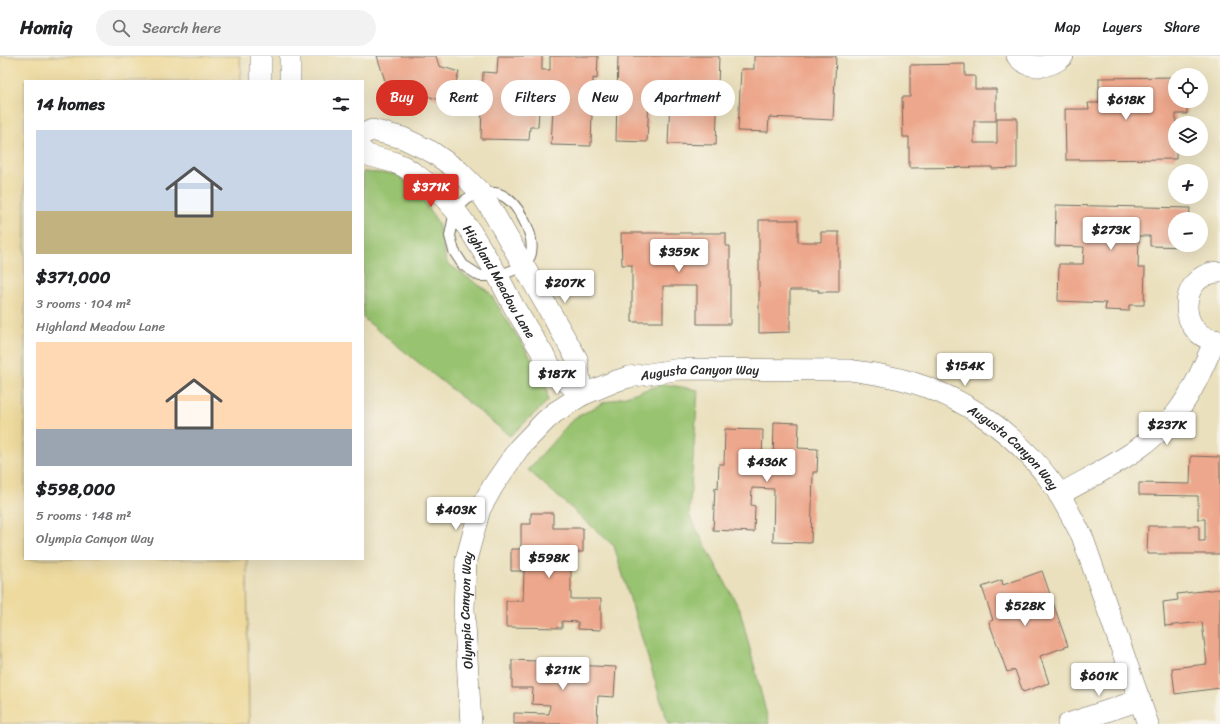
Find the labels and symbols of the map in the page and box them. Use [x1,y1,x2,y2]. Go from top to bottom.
pin: $618K [1098,87,1154,121]
pin: $371K [403,174,459,208]
pin: $273K [1083,217,1139,251]
street label: Highland Meadow Lane [457,219,542,343]
pin: $359K [651,239,707,273]
pin: $207K [537,270,593,304]
pin: $154K [937,353,993,387]
street label: Augusta Canyon Way [638,357,759,387]
pin: $187K [529,361,585,395]
street label: Augusta Canyon Way [963,397,1065,495]
pin: $237K [1139,412,1195,446]
pin: $436K [739,449,795,483]
pin: $403K [428,497,484,531]
pin: $598K [521,545,577,579]
street label: Olympia Canyon Way [452,548,479,670]
pin: $528K [997,593,1053,627]
pin: $211K [535,657,591,691]
pin: $601K [1071,663,1127,697]

